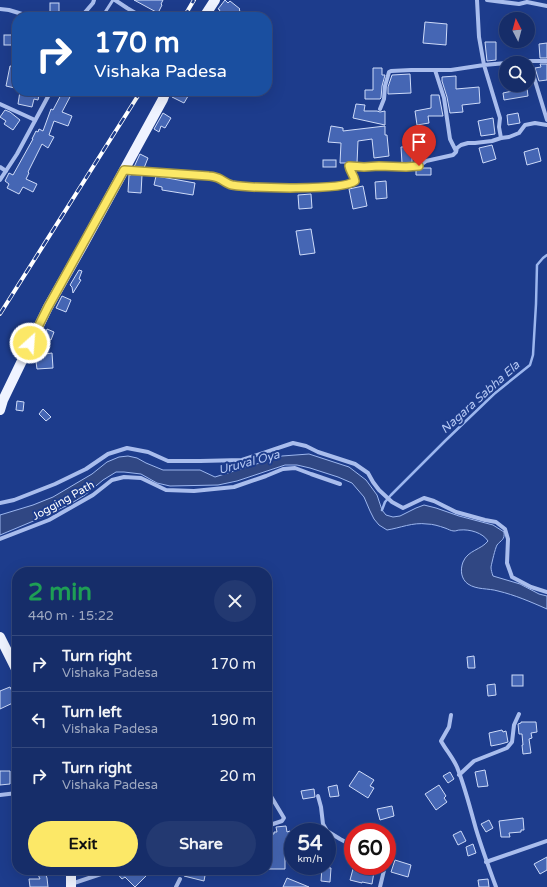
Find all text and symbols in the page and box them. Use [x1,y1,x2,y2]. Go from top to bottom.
north arrow [499,12,535,48]
map controls [499,12,535,92]
text: 170 m [94,26,180,60]
icon: right [28,28,80,80]
button: search [499,56,535,92]
text: Vishaka Padesa [94,60,227,82]
pin [402,125,436,166]
icon: arrive [408,131,430,153]
position arrow [9,322,51,364]
water label: Nagara Sabha Ela [438,358,523,436]
water label: Uruval Oya [217,447,281,477]
street label: Jogging Path [30,478,97,523]
text: 2 min [28,578,92,607]
button: close [214,580,256,622]
text: 440 m · 15:22 [28,608,114,624]
text: Turn right [62,647,132,665]
icon: right [28,653,50,675]
text: 170 m [210,655,256,673]
text: Vishaka Padesa [62,665,158,681]
text: Turn left [62,703,122,721]
icon: left [28,709,50,731]
text: 190 m [210,711,256,729]
text: Vishaka Padesa [62,721,158,737]
text: Turn right [62,759,132,777]
icon: right [28,765,50,787]
text: 20 m [219,767,256,785]
text: Vishaka Padesa [62,777,158,793]
button: Exit [28,821,138,867]
button: Share [146,821,256,867]
speed limit sign: 60 [344,823,396,875]
text: 54 [297,832,323,856]
text: km/h [297,853,323,865]

